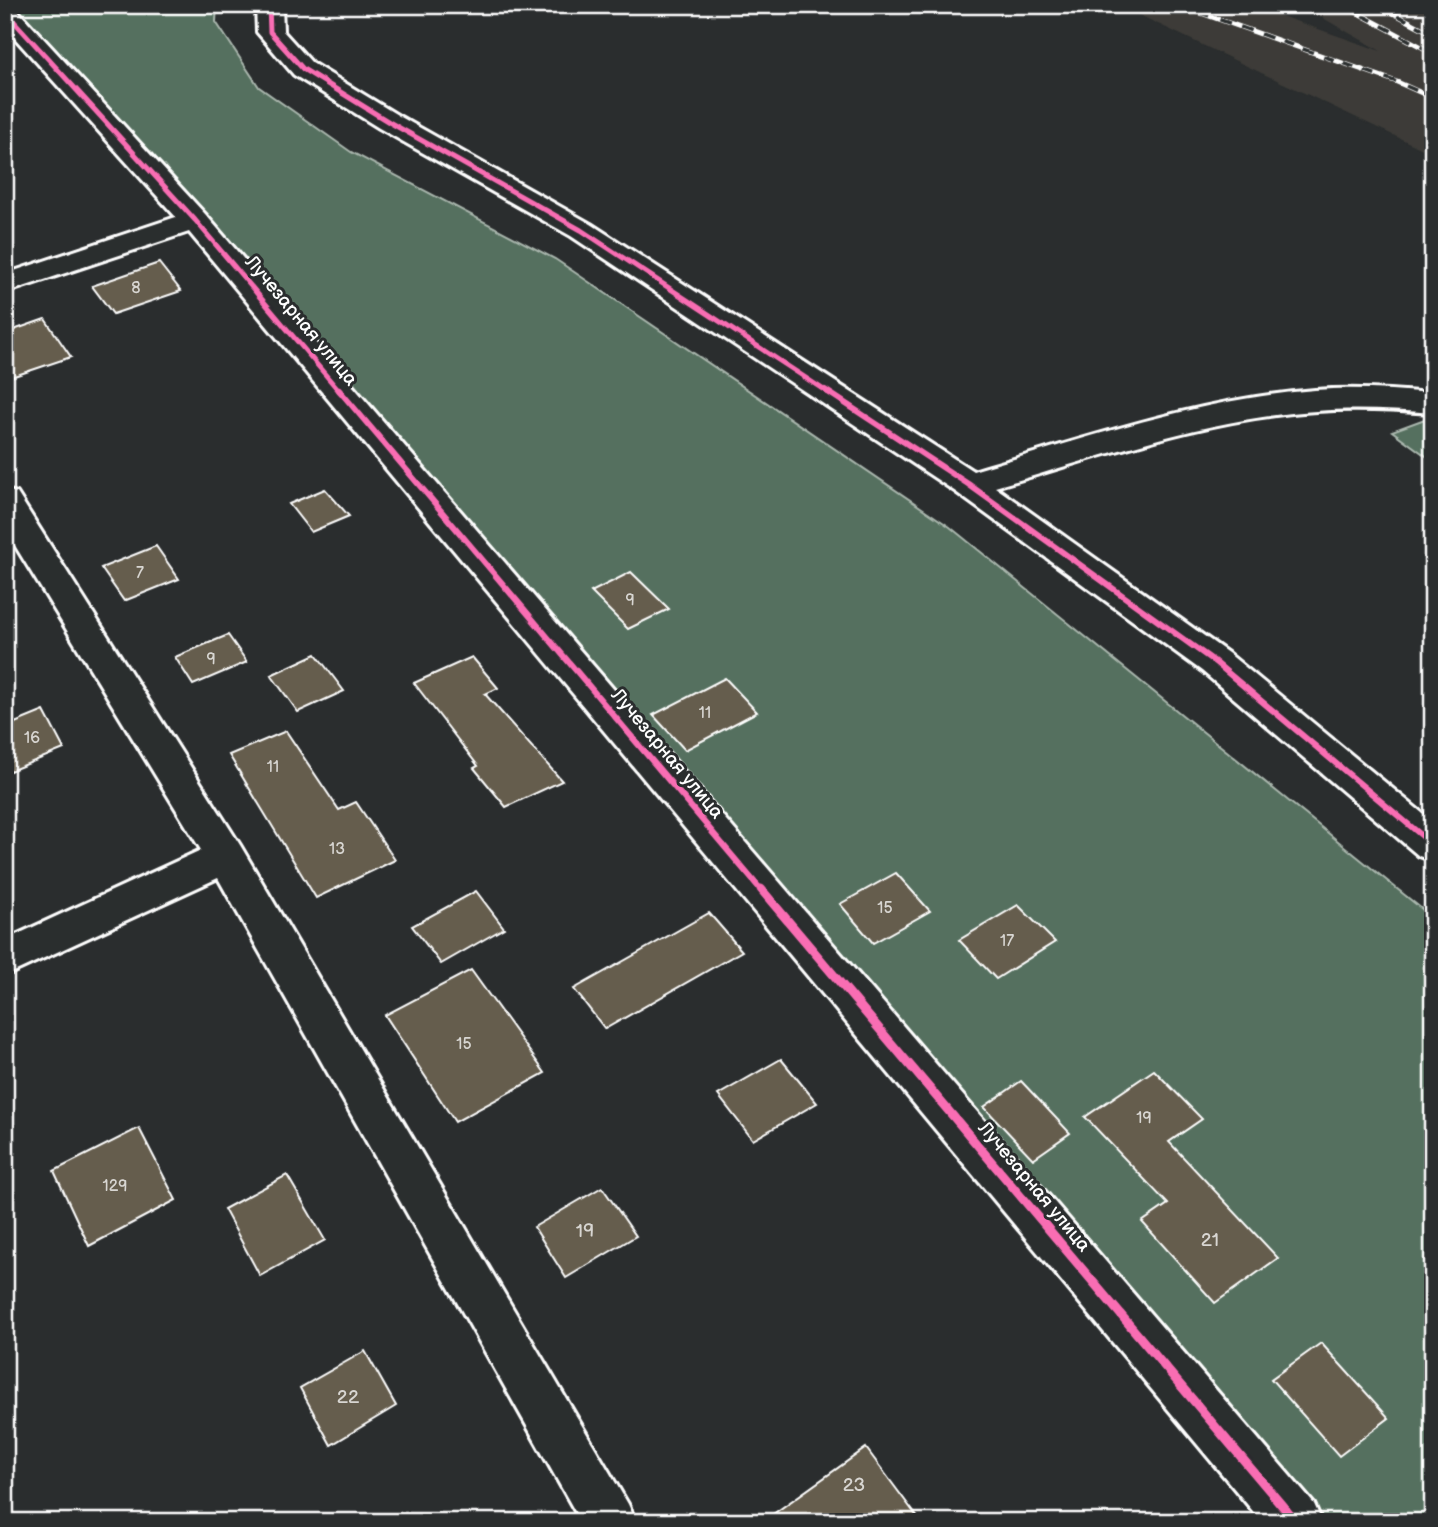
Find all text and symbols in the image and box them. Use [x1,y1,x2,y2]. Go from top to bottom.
street label: Лучезарная улица [239,251,362,391]
house number: 8 [131,279,141,298]
house number: 7 [136,564,144,583]
house number: 9 [625,591,635,610]
house number: 9 [206,650,216,669]
street label: Лучезарная улица [605,684,728,824]
house number: 11 [699,704,711,723]
house number: 16 [24,729,40,748]
house number: 11 [267,758,279,777]
house number: 13 [329,840,345,859]
house number: 15 [877,899,893,918]
house number: 17 [1000,932,1014,951]
house number: 15 [456,1035,472,1054]
house number: 19 [1136,1109,1152,1128]
street label: Лучезарная улица [972,1117,1095,1257]
house number: 129 [103,1177,127,1196]
house number: 19 [576,1220,594,1243]
house number: 21 [1201,1229,1219,1252]
house number: 22 [337,1386,360,1409]
house number: 23 [843,1474,865,1497]

